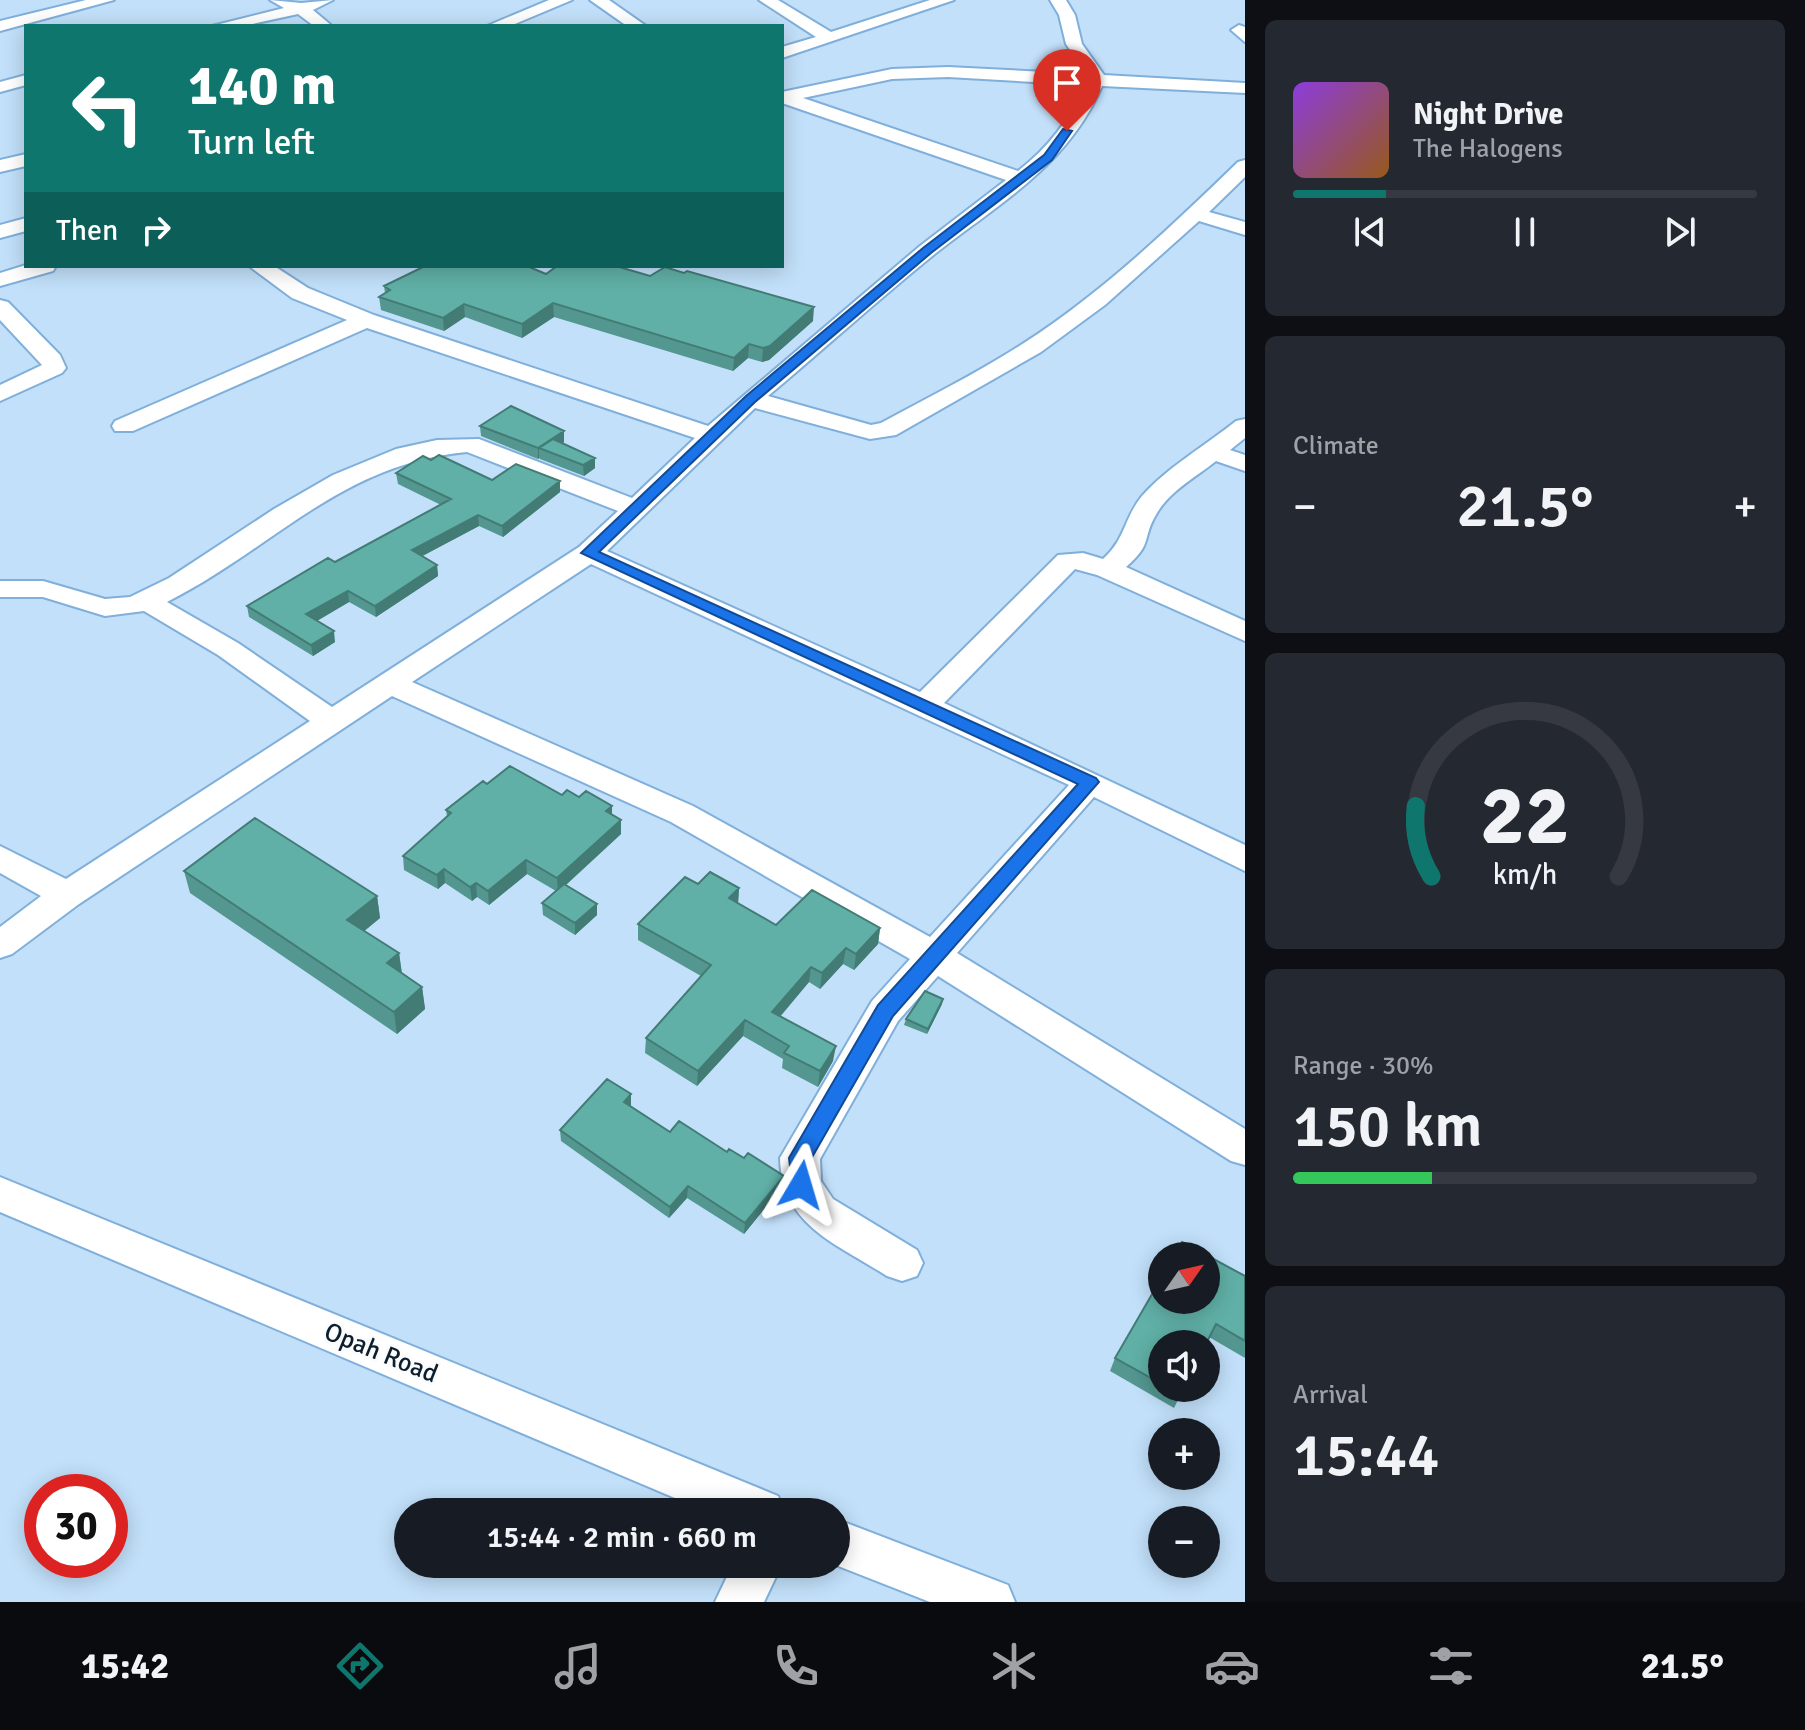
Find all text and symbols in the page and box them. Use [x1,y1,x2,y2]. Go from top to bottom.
pin [1033,49,1101,131]
text: 140 m [188,51,336,120]
icon: left [56,56,160,160]
icon: arrive [1045,61,1089,105]
text: Night Drive [1413,96,1563,133]
text: Turn left [188,120,315,165]
text: The Halogens [1413,133,1563,165]
icon: right [134,208,178,252]
icon: previous [1348,210,1392,254]
icon: pause [1503,210,1547,254]
icon: next [1658,210,1702,254]
text: Then [56,212,118,249]
text: Climate [1293,430,1379,462]
text: 21.5° [1457,470,1593,544]
text: − [1293,480,1317,534]
text: + [1733,480,1757,534]
text: 22 [1480,765,1570,867]
text: km/h [1493,857,1557,892]
text: Range · 30% [1293,1050,1434,1082]
text: 150 km [1293,1090,1482,1164]
position arrow [759,1143,843,1227]
north arrow [1148,1242,1220,1314]
map controls [1148,1242,1220,1578]
street label: Opah Road [320,1316,442,1390]
button: sound [1148,1330,1220,1402]
text: Arrival [1293,1379,1368,1411]
button: + [1148,1418,1220,1490]
text: 15:44 [1293,1419,1440,1493]
speed limit sign: 30 [24,1474,128,1578]
button: − [1148,1506,1220,1578]
text: 15:44 · 2 min · 660 m [487,1519,757,1556]
icon: directions [332,1638,388,1694]
icon: music [550,1638,606,1694]
icon: phone [768,1638,824,1694]
icon: climate [986,1638,1042,1694]
icon: car [1204,1638,1260,1694]
icon: filters [1423,1638,1479,1694]
text: 15:42 [81,1644,169,1689]
text: 21.5° [1641,1644,1724,1689]

